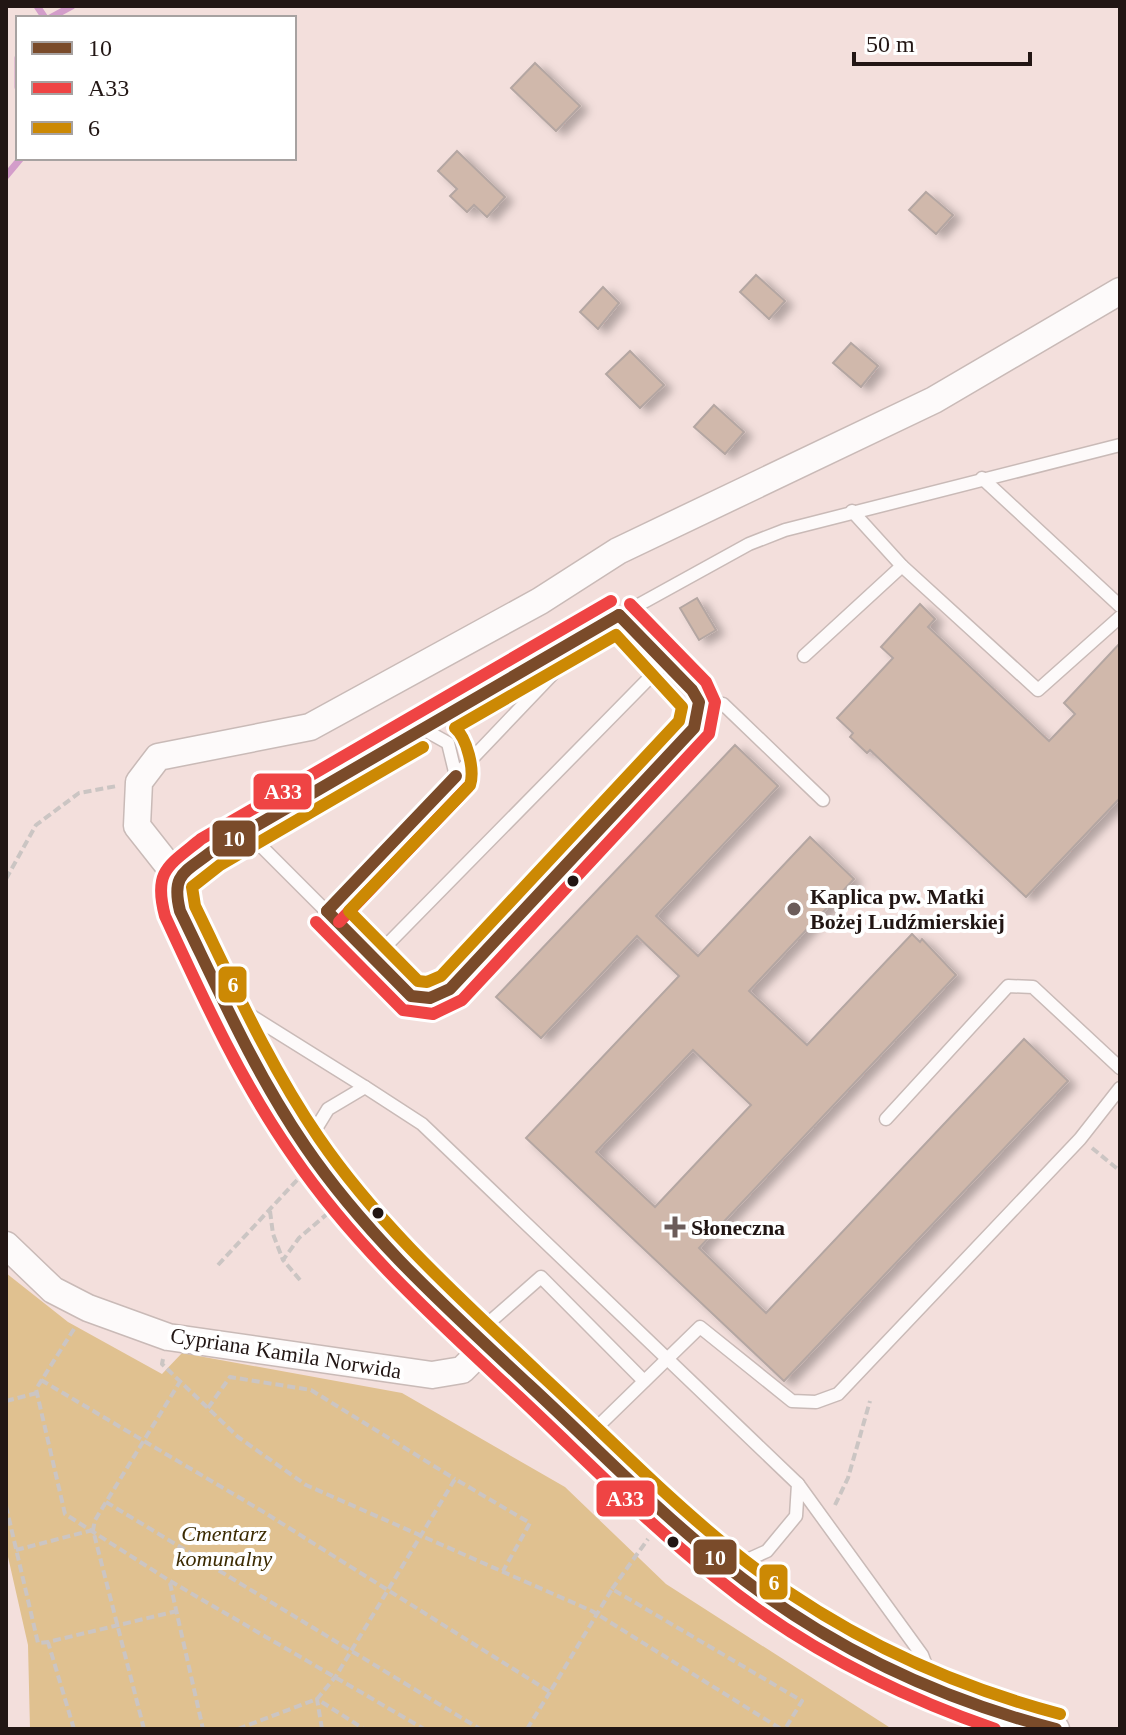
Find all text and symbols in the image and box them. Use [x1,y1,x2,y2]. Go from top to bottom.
legend [16,16,296,160]
scale bar [854,16,1030,66]
text: 50 m [866,31,915,57]
text: 10 [88,35,112,61]
text: A33 [88,75,129,101]
text: 6 [88,115,100,141]
line badge: A33 [252,772,313,811]
text: A33 [264,779,302,804]
line badge: 10 [211,819,257,858]
text: 10 [223,826,245,851]
unlabelled marker [565,873,581,889]
place label: Kaplica pw. Matki Bożej Ludźmierskiej [810,884,1005,934]
marker: Kaplica pw. Matki Bożej Ludźmierskiej [785,900,803,918]
line badge: 6 [217,965,248,1004]
text: 6 [228,972,239,997]
unlabelled marker [370,1205,386,1221]
place label: Słoneczna [691,1215,785,1240]
marker: Słoneczna [666,1218,684,1236]
street label: Cypriana Kamila Norwida [169,1322,403,1384]
line badge: A33 [595,1479,656,1518]
text: A33 [606,1486,644,1511]
park label: Cmentarz komunalny [176,1521,272,1571]
unlabelled marker [665,1534,681,1550]
line badge: 10 [692,1538,738,1576]
text: 10 [704,1545,726,1570]
line badge: 6 [758,1563,789,1601]
text: 6 [769,1570,780,1595]

